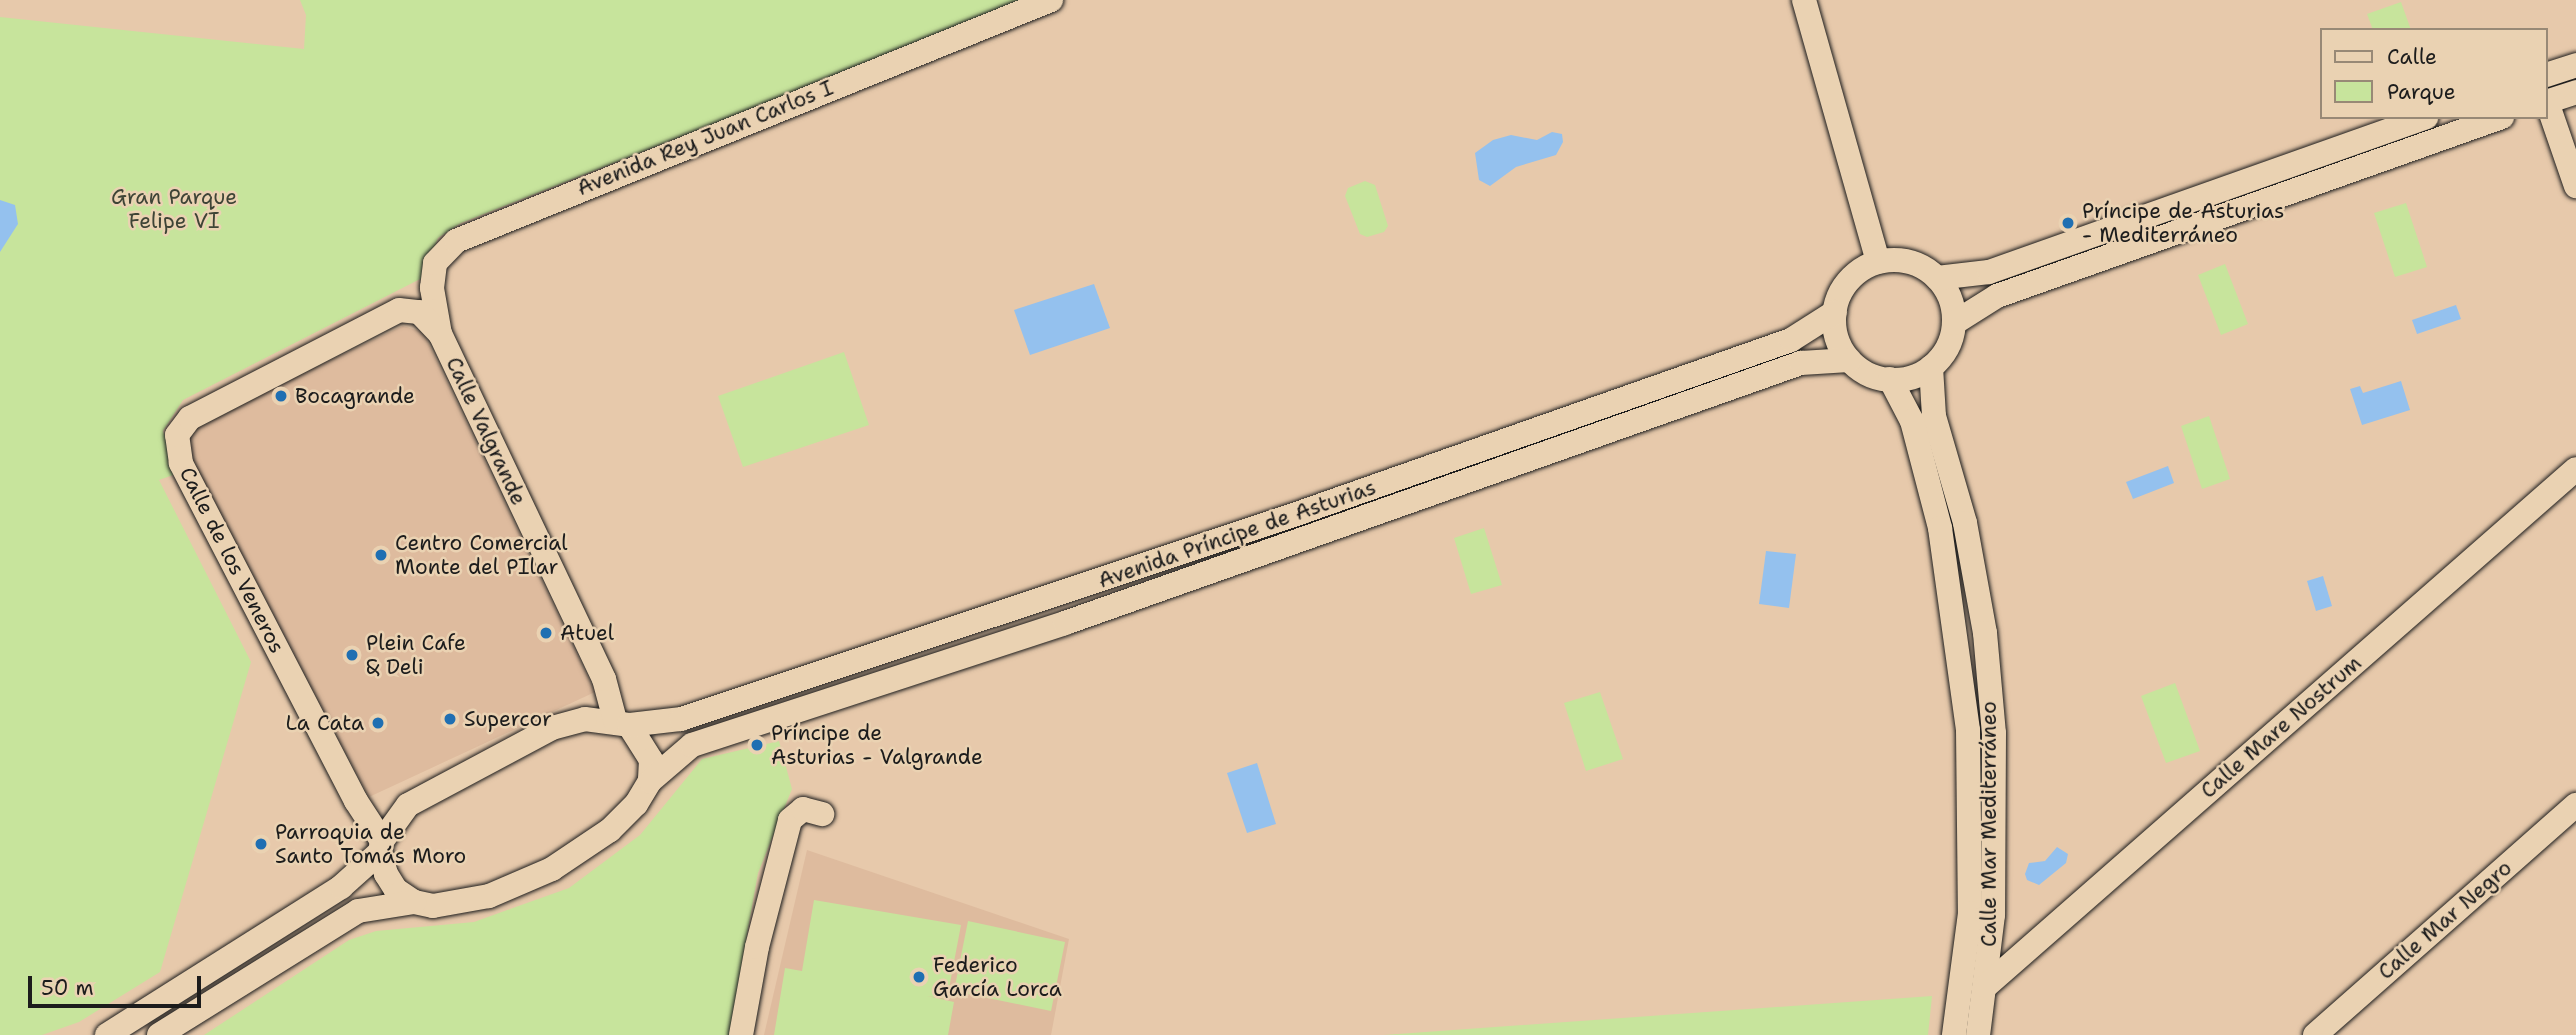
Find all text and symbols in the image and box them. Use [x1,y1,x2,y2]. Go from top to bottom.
legend [2320,28,2548,119]
text: Calle [2387,43,2437,71]
street label: Avenida Rey Juan Carlos I [573,75,837,201]
text: Parque [2387,78,2456,106]
park label: Gran Parque Felipe VI [111,184,237,234]
place label: Príncipe de Asturias - Mediterráneo [2082,198,2285,248]
marker: Príncipe de Asturias - Mediterráneo [2060,215,2076,231]
street label: Calle Valgrande [441,353,531,509]
place label: Bocagrande [295,383,415,409]
marker: Bocagrande [273,388,289,404]
street label: Calle de los Veneros [174,463,290,657]
street label: Avenida Príncipe de Asturias [1095,475,1379,593]
place label: Centro Comercial Monte del PIlar [395,530,568,580]
marker: Centro Comercial Monte del PIlar [373,547,389,563]
place label: Atuel [560,620,614,646]
marker: Atuel [538,625,554,641]
place label: Plein Cafe & Deli [366,630,466,680]
marker: Plein Cafe & Deli [344,647,360,663]
street label: Calle Mare Nostrum [2196,650,2366,804]
street label: Calle Mar Mediterráneo [1976,701,2002,947]
place label: Supercor [464,706,552,732]
place label: La Cata [285,710,364,736]
marker: Supercor [442,711,458,727]
marker: La Cata [370,715,386,731]
place label: Príncipe de Asturias - Valgrande [771,720,983,770]
marker: Príncipe de Asturias - Valgrande [749,737,765,753]
place label: Parroquia de Santo Tomás Moro [275,819,466,869]
marker: Parroquia de Santo Tomás Moro [253,836,269,852]
street label: Calle Mar Negro [2373,855,2517,985]
place label: Federico García Lorca [933,952,1062,1002]
scale bar [32,962,205,1006]
marker: Federico García Lorca [911,969,927,985]
text: 50 m [41,974,94,1002]

